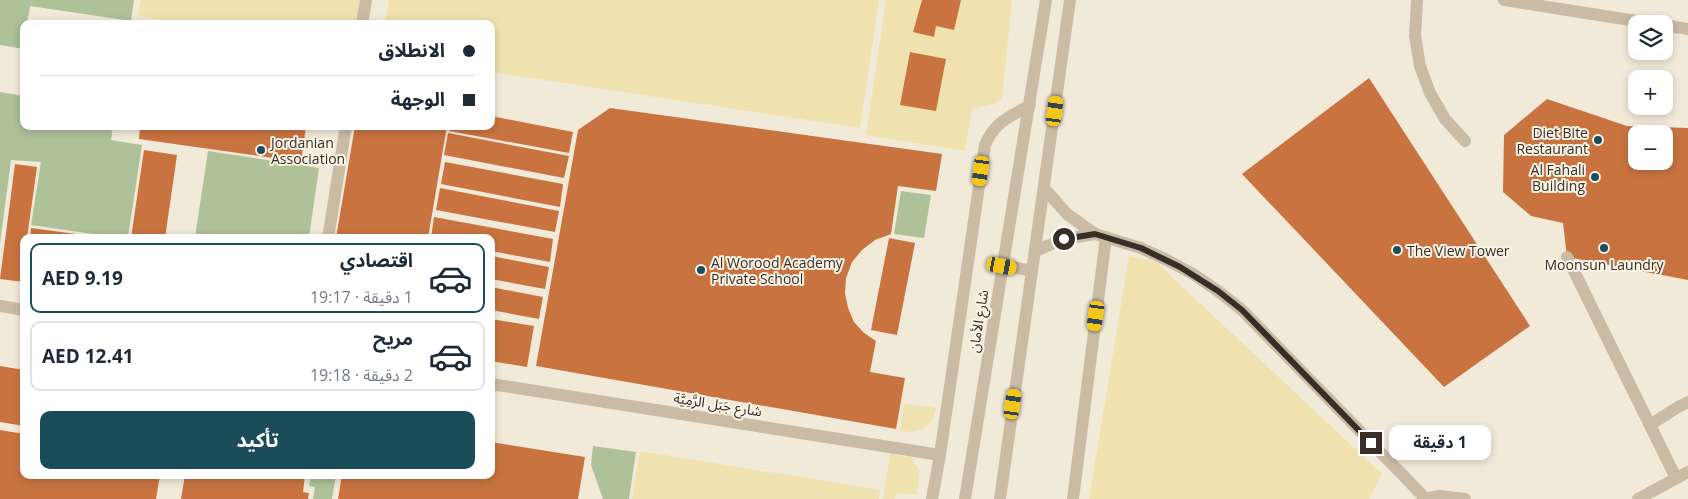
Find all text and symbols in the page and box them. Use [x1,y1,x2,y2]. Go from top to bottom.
map controls [1628,15,1673,170]
button: layers [1628,15,1673,60]
text: الانطلاق [379,37,445,63]
button: + [1628,70,1673,115]
text: الوجهة [391,86,445,112]
car [1045,95,1064,127]
place label: Diet Bite Restaurant [1516,123,1588,158]
button: − [1628,125,1673,170]
place label: Jordanian Association [269,133,345,168]
marker: Diet Bite Restaurant [1592,134,1604,146]
marker: Jordanian Association [255,144,267,156]
car [971,155,990,187]
place label: Al Fahali Building [1531,160,1585,195]
marker: Al Fahali Building [1589,171,1601,183]
route start [1053,228,1075,250]
place label: The View Tower [1407,241,1510,260]
marker: Moonsun Laundry [1598,242,1610,254]
marker: The View Tower [1391,244,1403,256]
text: اقتصادي [340,247,413,273]
place label: Al Worood Academy Private School [711,253,844,288]
place label: Moonsun Laundry [1544,255,1665,274]
icon: car [428,256,473,301]
car [985,256,1018,276]
marker: Al Worood Academy Private School [695,264,707,276]
text: AED 9.19 [42,265,123,291]
text: 1 دقيقة · 19:17 [310,286,413,308]
street label: شارع الأمان [964,288,994,354]
car [1086,300,1105,332]
text: مريح [373,325,413,351]
icon: car [428,334,473,379]
text: AED 12.41 [42,343,134,369]
text: 2 دقيقة · 19:18 [310,364,413,386]
street label: شارع جَبَل الرَّمِيَّة [672,388,764,422]
car [1003,388,1022,420]
button: تأكيد [40,411,475,469]
callout: 1 دقيقة [1388,426,1491,460]
text: 1 دقيقة [1413,431,1467,453]
route end [1360,432,1382,454]

